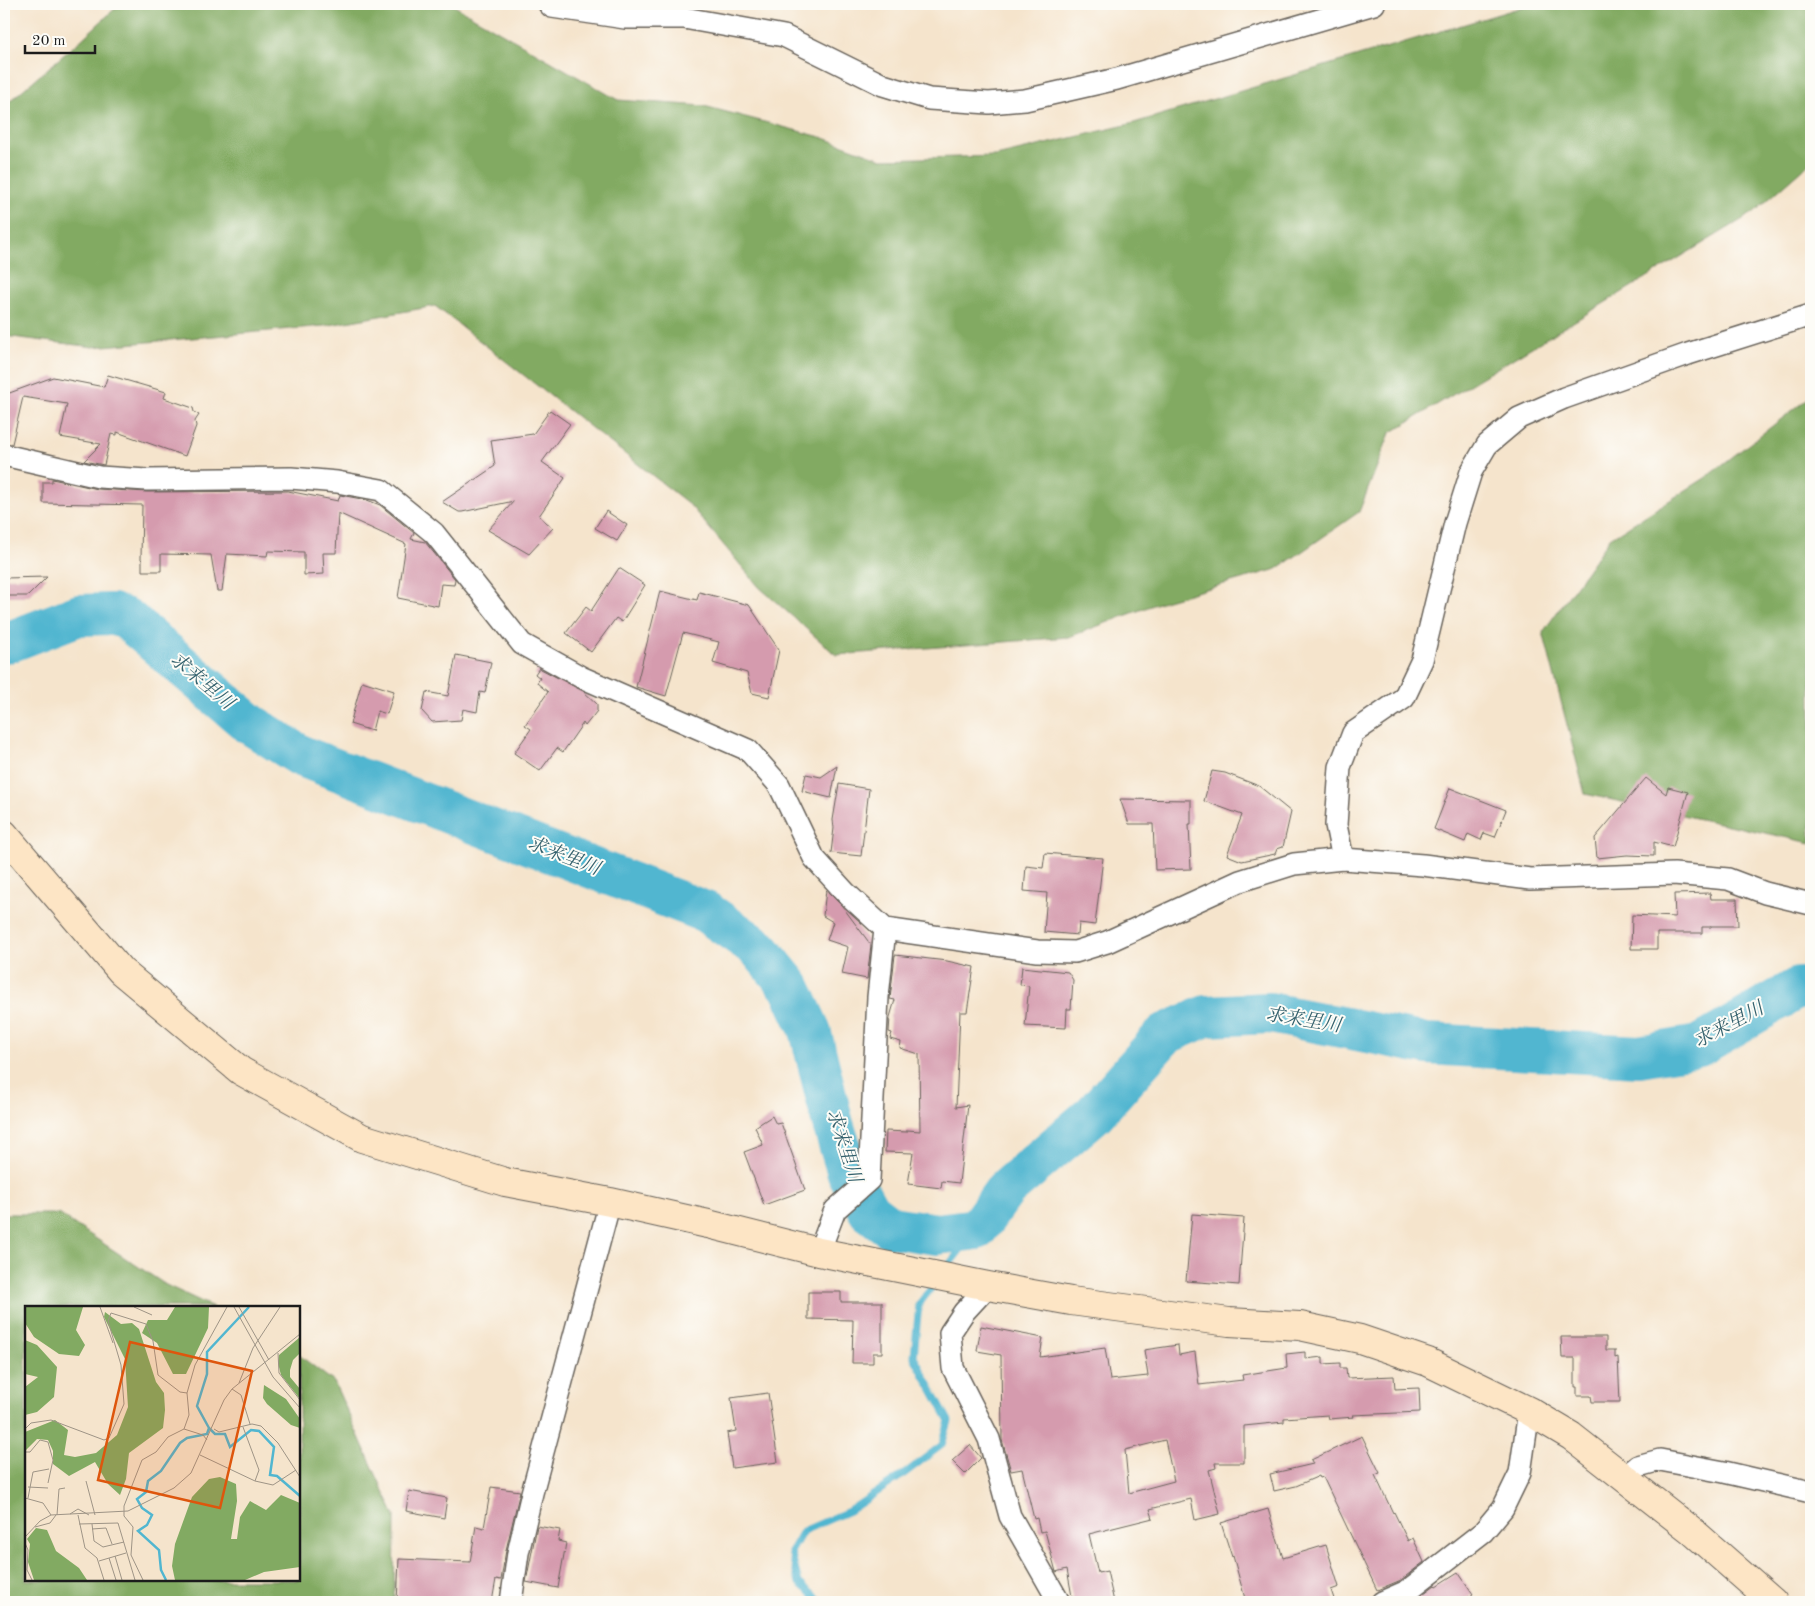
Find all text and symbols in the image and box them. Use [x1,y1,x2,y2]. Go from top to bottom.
scale bar [25,22,95,54]
text: 20 m [32,34,66,49]
water label: 求来里川 [166,649,239,715]
water label: 求来里川 [524,833,604,880]
water label: 求来里川 [1690,997,1769,1052]
water label: 求来里川 [1264,1004,1344,1037]
water label: 求来里川 [822,1106,866,1187]
inset map [25,1306,300,1581]

